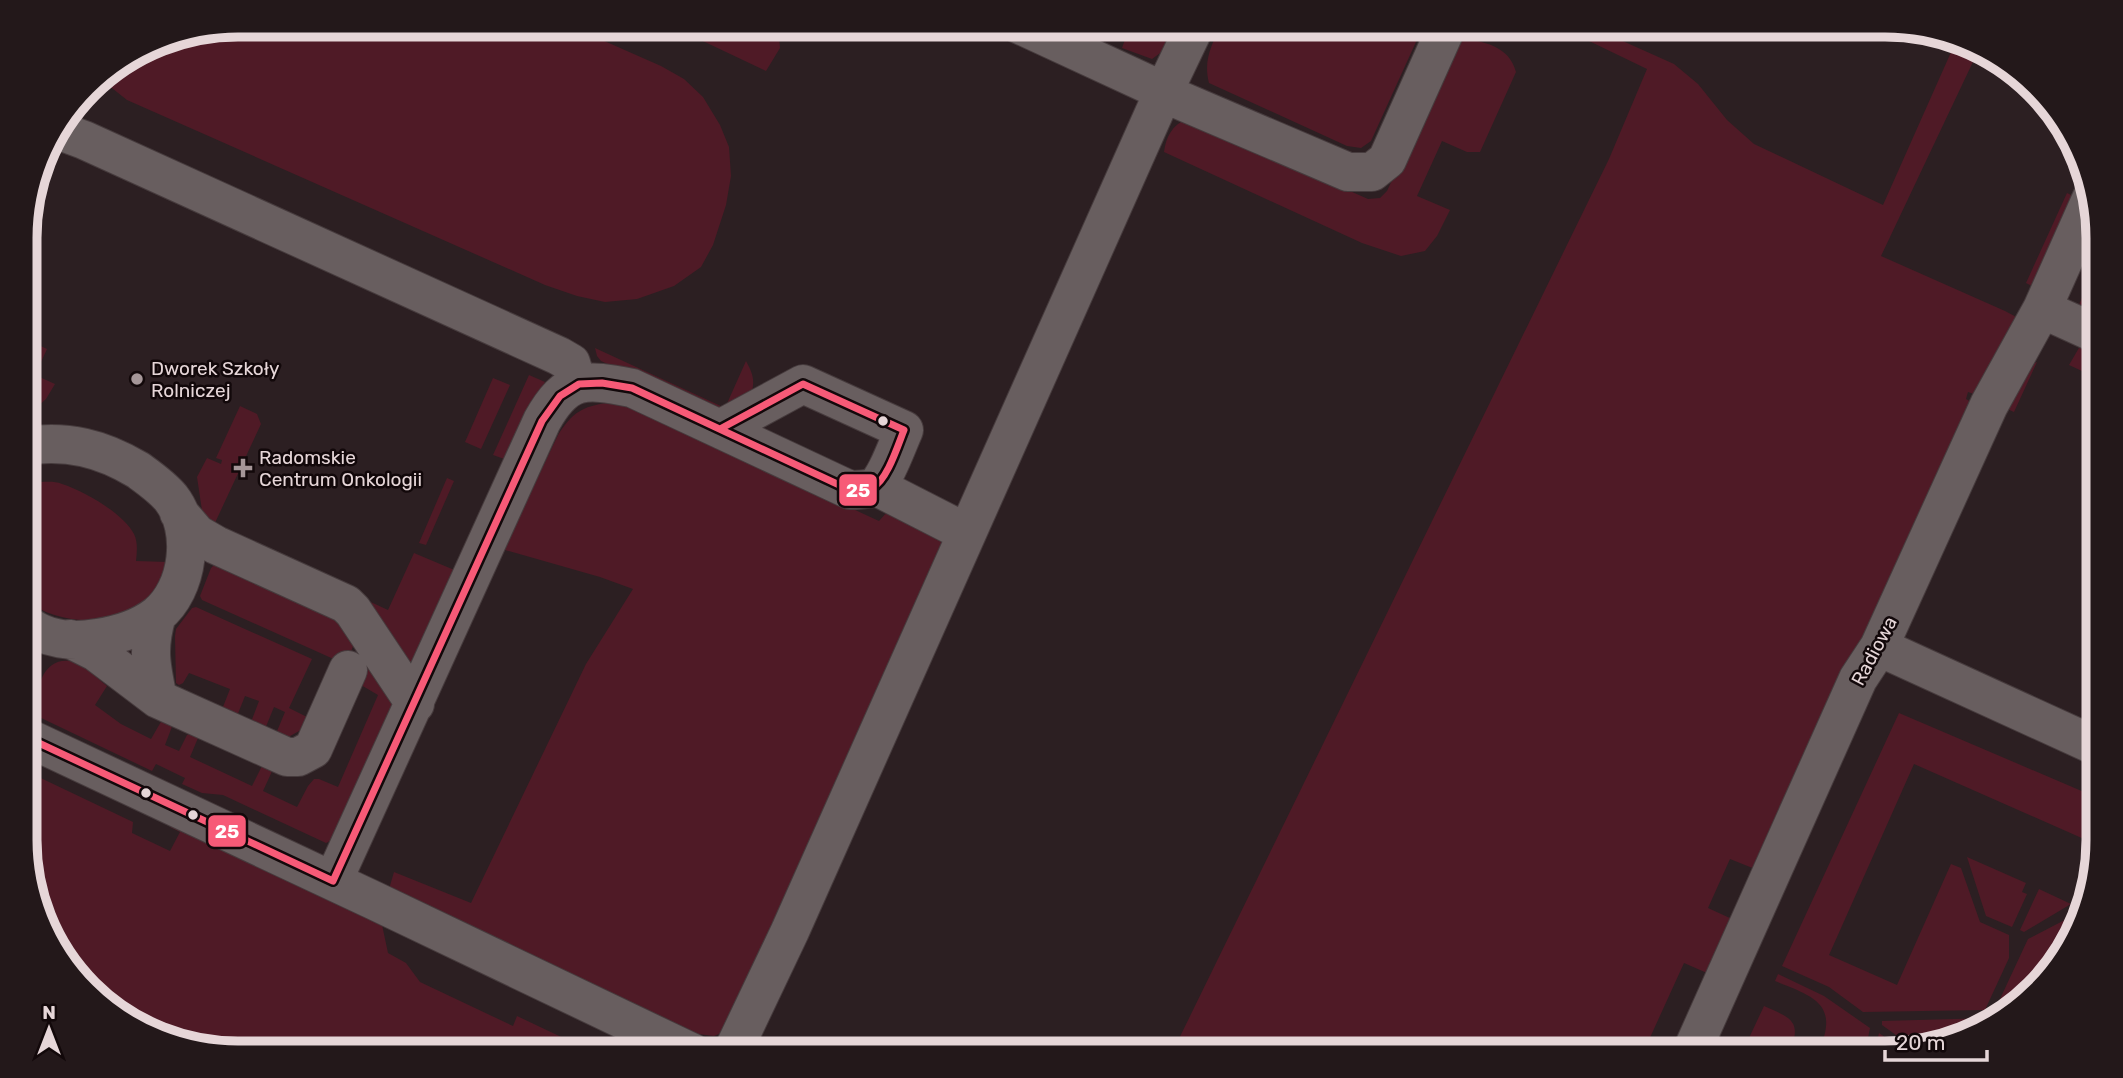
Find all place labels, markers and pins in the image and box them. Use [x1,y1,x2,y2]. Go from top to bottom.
place label: Dworek Szkoły Rolniczej [151,357,279,402]
marker: Dworek Szkoły Rolniczej [129,371,145,387]
unlabelled marker [876,414,890,428]
place label: Radomskie Centrum Onkologii [259,446,422,491]
marker: Radomskie Centrum Onkologii [233,458,253,478]
unlabelled marker [139,786,153,800]
unlabelled marker [186,808,200,822]

